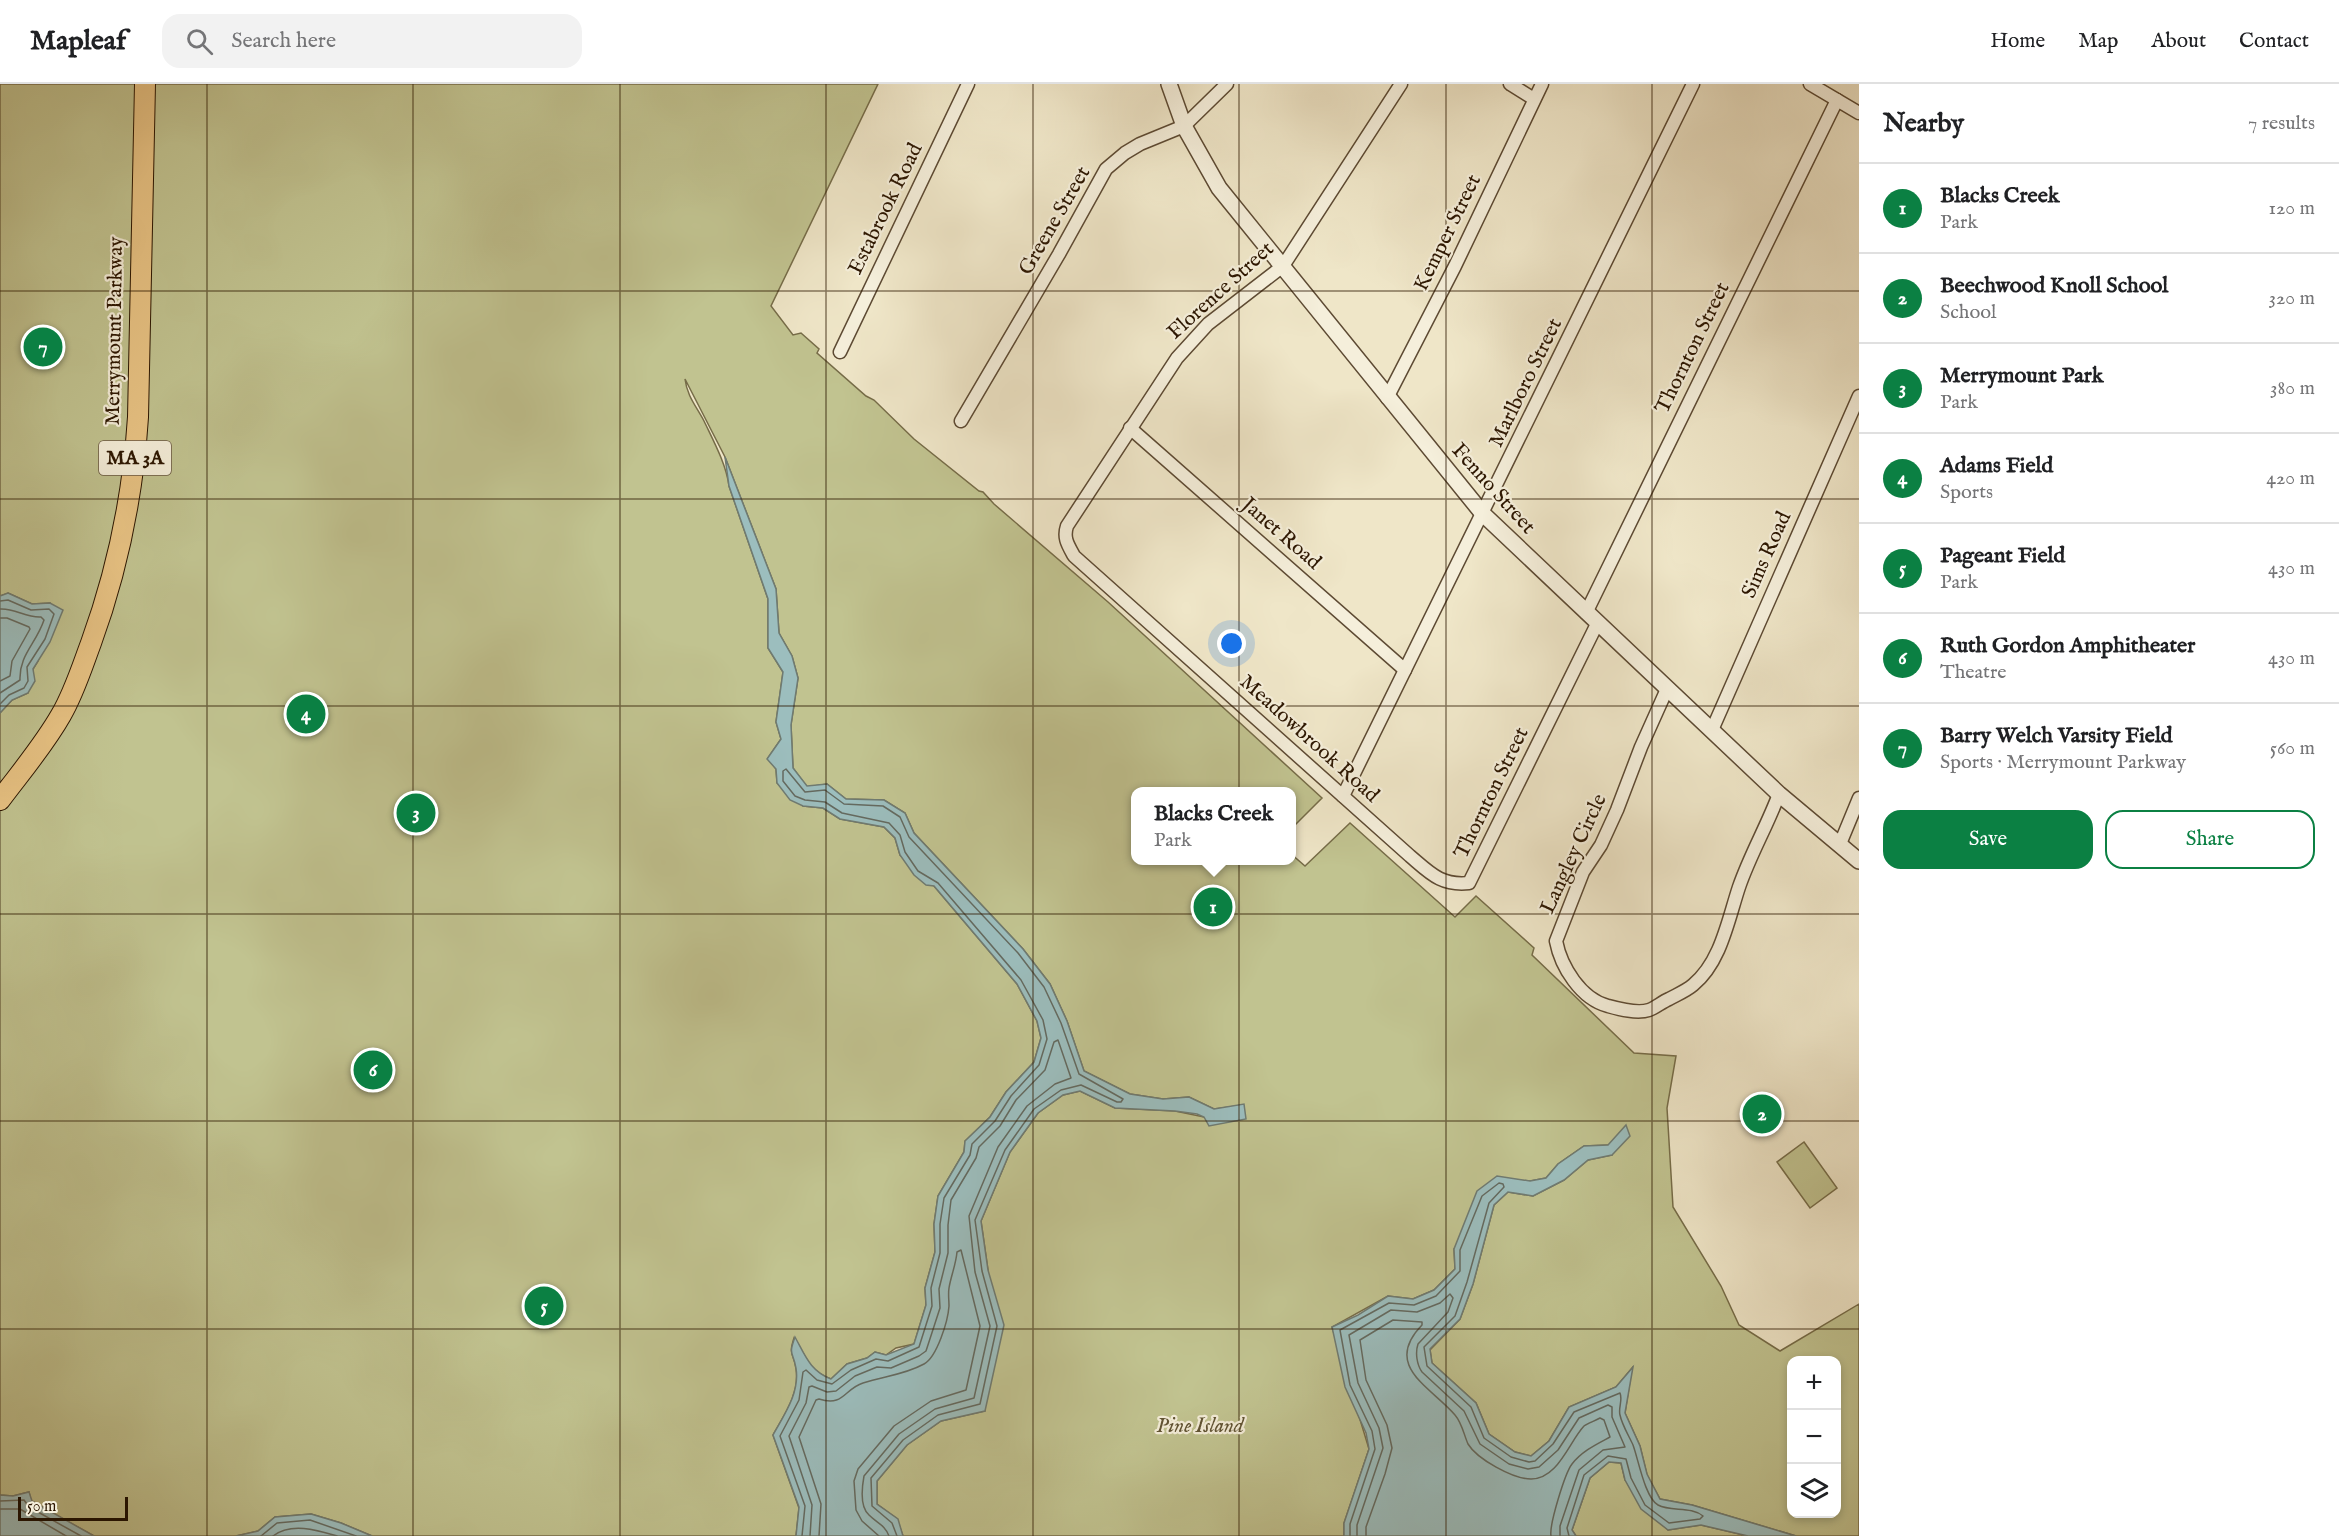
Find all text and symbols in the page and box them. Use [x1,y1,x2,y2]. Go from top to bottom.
search box [162,14,582,68]
text: Mapleaf [30,24,126,59]
icon: search [183,25,216,58]
text: Search here [231,27,336,55]
text: Home [1990,28,2045,55]
text: Map [2078,28,2118,55]
text: About [2151,28,2206,55]
text: Contact [2239,28,2309,55]
text: Nearby [1883,107,1964,140]
text: 7 results [2248,111,2315,136]
street label: Estabrook Road [843,138,930,279]
street label: Greene Street [1013,162,1097,280]
street label: Kemper Street [1408,170,1488,296]
text: Blacks Creek [1940,182,2060,210]
text: 1 [1899,196,1906,221]
text: 120 m [2269,196,2315,221]
text: Park [1940,210,1978,235]
street label: Merrymount Parkway [100,236,130,426]
street label: Florence Street [1162,236,1280,346]
text: Beechwood Knoll School [1940,272,2168,300]
street label: Thornton Street [1650,278,1736,418]
text: 2 [1898,286,1907,311]
text: 320 m [2269,286,2315,311]
text: School [1940,300,1996,325]
street label: Marlboro Street [1483,314,1569,452]
pin: 7 [24,324,63,370]
text: Merrymount Park [1940,362,2104,390]
text: 3 [1899,376,1906,401]
text: 380 m [2270,376,2315,401]
text: Park [1940,390,1978,415]
street label: Fenno Street [1445,438,1541,540]
road number: MA 3A [99,441,171,475]
text: Adams Field [1940,452,2053,480]
text: 4 [1898,466,1907,491]
text: 420 m [2266,466,2315,491]
text: Sports [1940,480,1993,505]
street label: Janet Road [1234,491,1327,577]
street label: Sims Road [1736,507,1798,603]
text: Pageant Field [1940,542,2065,570]
text: 5 [1899,556,1906,581]
text: 430 m [2268,556,2315,581]
text: Park [1940,570,1978,595]
your location [1217,629,1246,658]
text: Ruth Gordon Amphitheater [1940,632,2195,660]
text: 6 [1898,646,1907,671]
text: 430 m [2268,646,2315,671]
text: Theatre [1940,660,2006,685]
street label: Meadowbrook Road [1233,669,1385,809]
pin: 4 [286,692,326,736]
text: Barry Welch Varsity Field [1940,722,2173,750]
street label: Thornton Street [1449,723,1535,863]
text: 7 [1898,736,1907,761]
text: 560 m [2270,736,2315,761]
text: Sports · Merrymount Parkway [1940,750,2186,775]
popup [1131,787,1296,865]
street label: Langley Circle [1534,789,1614,918]
pin: 3 [396,790,436,836]
text: Blacks Creek [1154,800,1273,828]
button: Save [1883,810,2093,869]
button: Share [2105,810,2315,869]
text: Park [1154,828,1192,853]
pin: 1 [1194,884,1232,930]
pin: 6 [354,1048,392,1092]
pin: 2 [1742,1092,1782,1136]
pin: 5 [524,1284,564,1328]
map controls [1787,1356,1841,1518]
button: + [1787,1356,1841,1410]
button: − [1787,1410,1841,1464]
park label: Pine Island [1156,1413,1246,1440]
button: layers [1787,1464,1841,1518]
scale bar [18,1494,128,1522]
text: 50 m [27,1497,56,1517]

